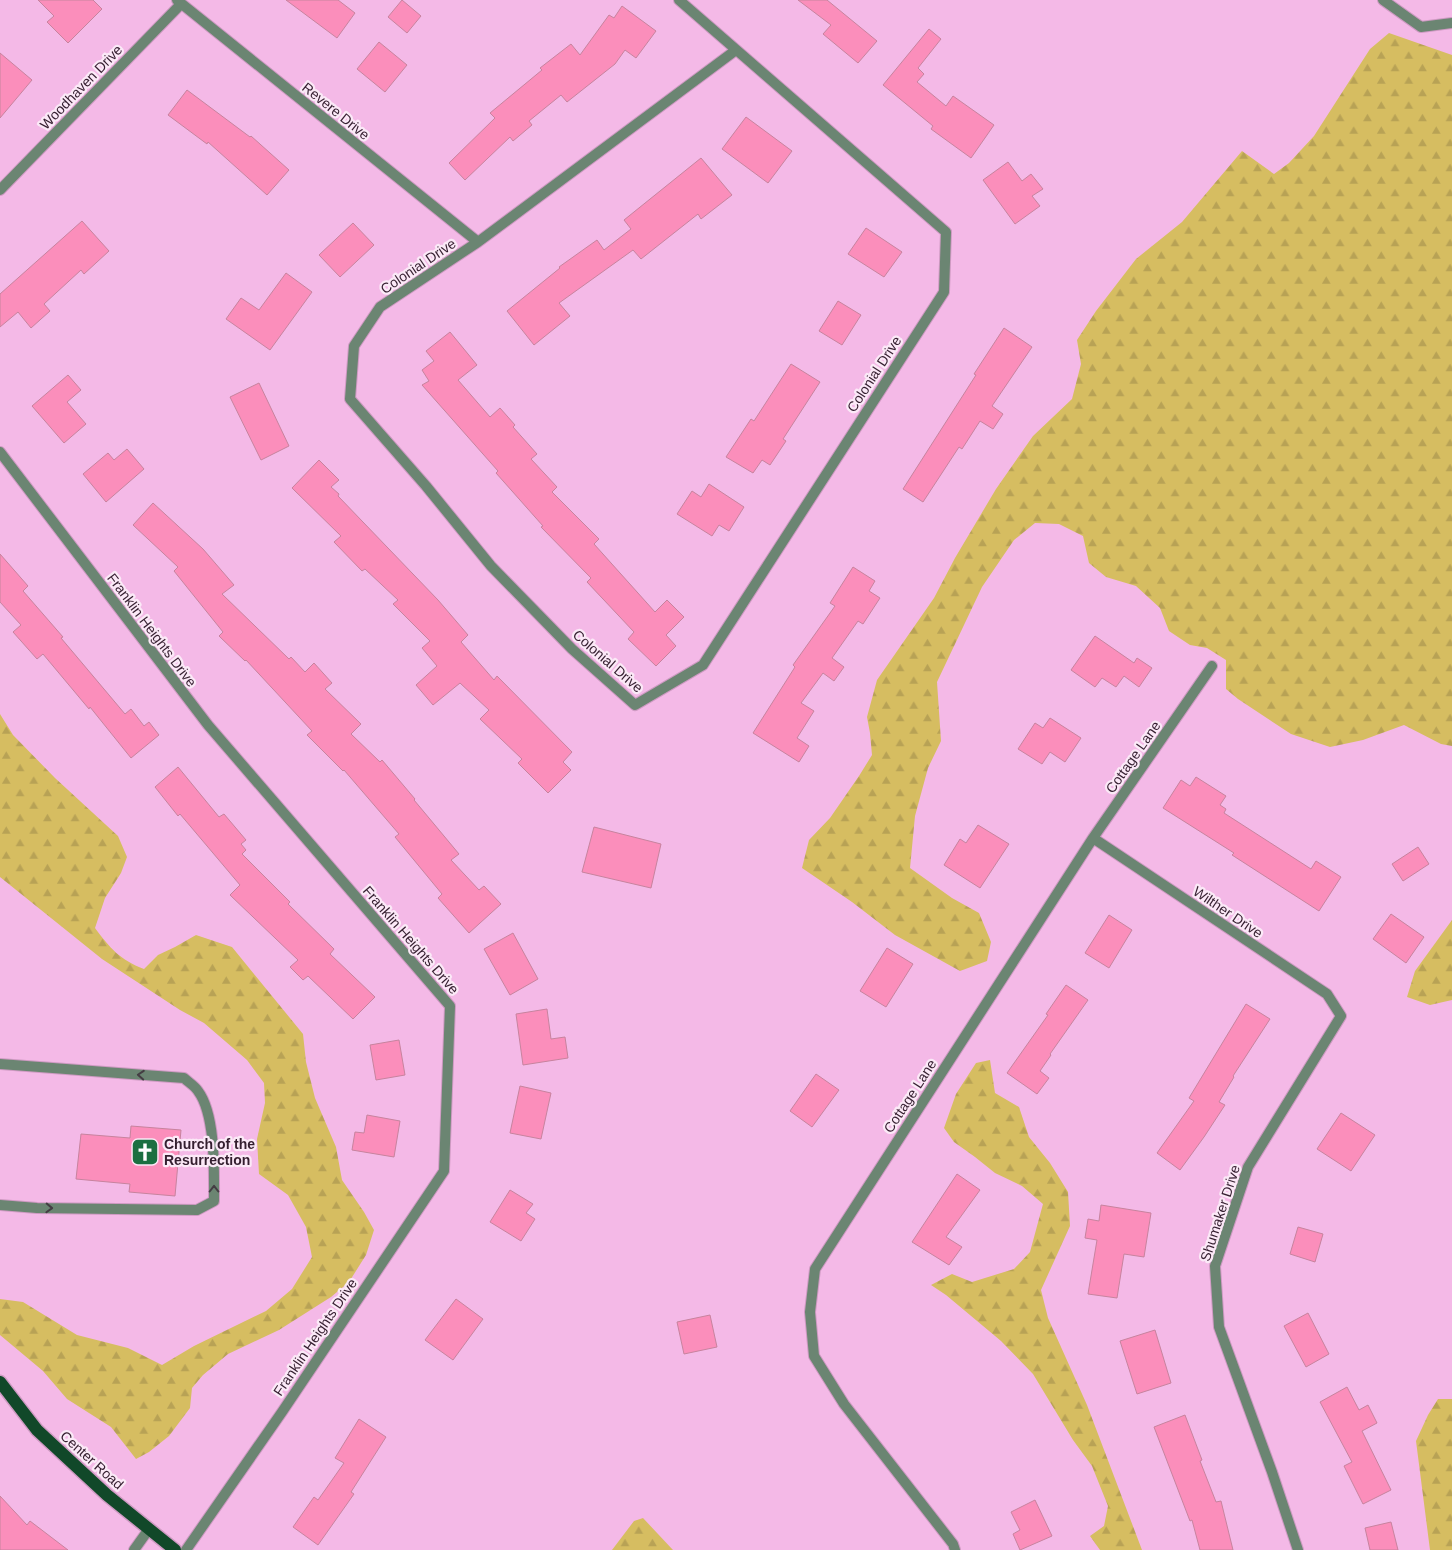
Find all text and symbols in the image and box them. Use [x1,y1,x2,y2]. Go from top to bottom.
street label: Woodhaven Drive [37,41,125,132]
street label: Revere Drive [299,79,373,143]
street label: Colonial Drive [377,235,459,297]
street label: Colonial Drive [844,333,905,415]
street label: Franklin Heights Drive [104,570,200,690]
street label: Colonial Drive [570,626,646,696]
street label: Cottage Lane [1102,718,1164,796]
street label: Franklin Heights Drive [360,883,462,997]
street label: Wilther Drive [1190,883,1266,941]
street label: Cottage Lane [880,1056,940,1136]
one-way arrow [137,1069,145,1080]
place label: Church of the Resurrection [164,1136,255,1168]
church icon: Church of the Resurrection [130,1137,160,1167]
street label: Shumaker Drive [1197,1163,1243,1263]
one-way arrow [209,1184,219,1192]
one-way arrow [45,1203,53,1213]
street label: Franklin Heights Drive [270,1275,360,1399]
street label: Center Road [57,1427,127,1493]

